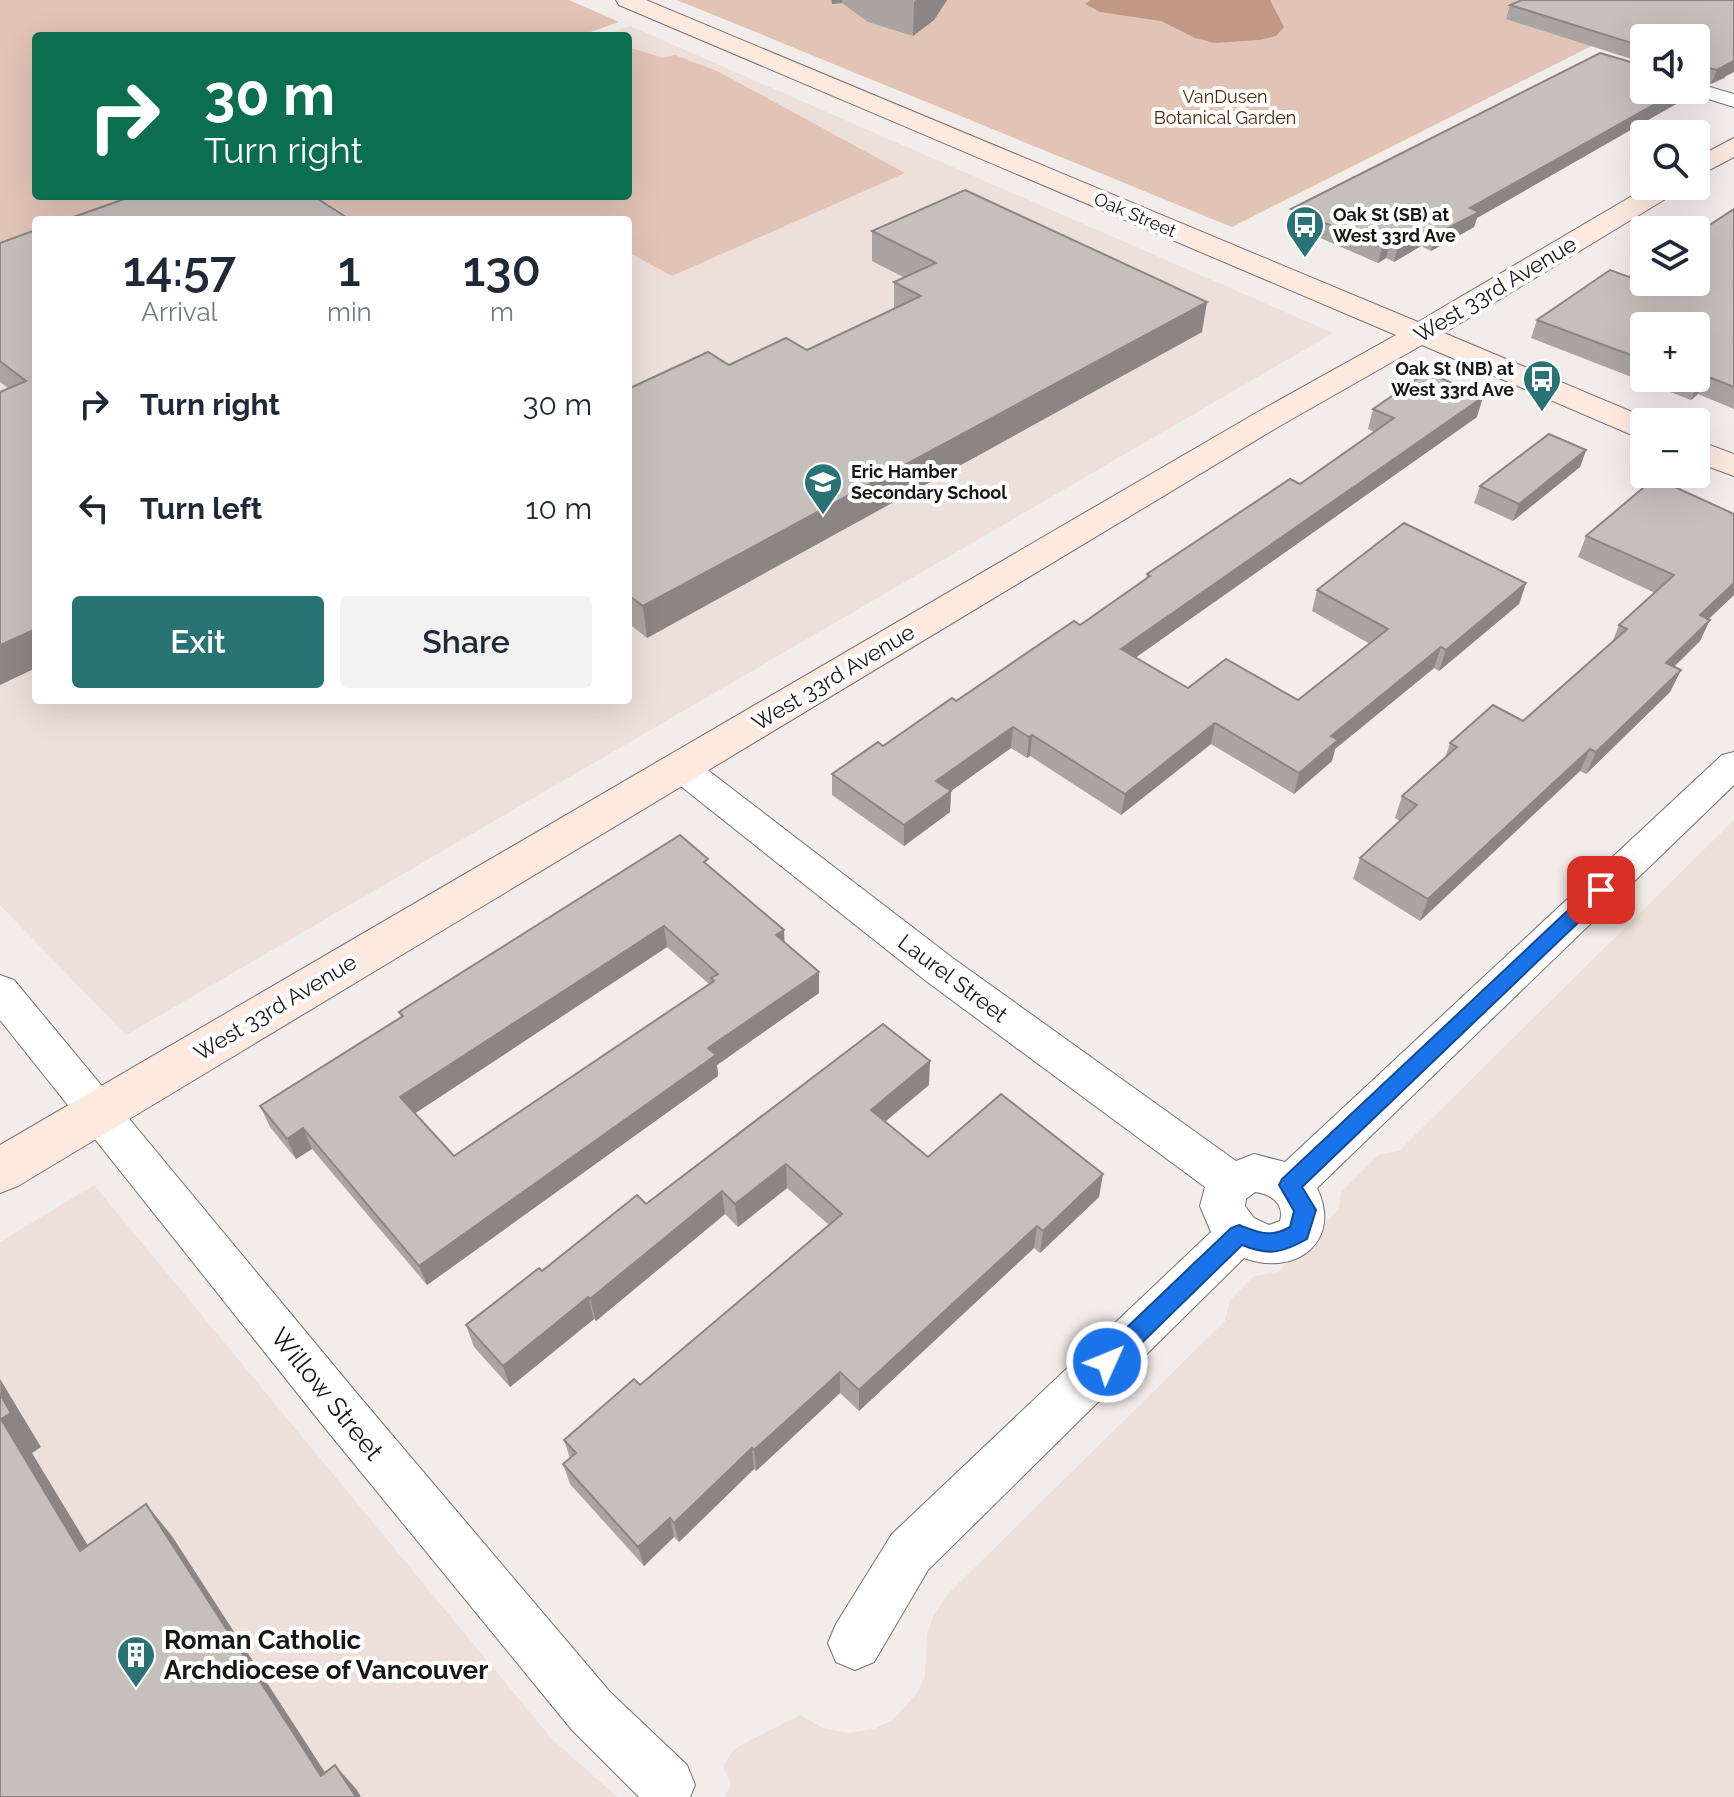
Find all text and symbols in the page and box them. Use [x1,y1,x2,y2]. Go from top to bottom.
map controls [1630,24,1710,488]
button: sound [1630,24,1710,104]
text: 30 m [204,62,335,128]
icon: right [72,64,176,168]
park label: VanDusen Botanical Garden [1154,86,1296,128]
button: search [1630,120,1710,200]
text: Turn right [204,129,363,171]
street label: Oak Street [1091,188,1179,241]
bus stop icon: Oak St (SB) at West 33rd Ave [1284,204,1326,259]
place label: Oak St (SB) at West 33rd Ave [1333,204,1456,246]
button: layers [1630,216,1710,296]
street label: West 33rd Avenue [1409,230,1581,348]
text: 14:57 [123,241,236,297]
text: 1 [338,241,361,297]
text: 130 [463,241,541,297]
text: Arrival [141,297,218,327]
text: min [327,297,372,327]
text: m [490,297,514,327]
button: + [1630,312,1710,392]
place label: Oak St (NB) at West 33rd Ave [1391,358,1514,400]
bus stop icon: Oak St (NB) at West 33rd Ave [1521,358,1563,413]
icon: right [72,382,116,426]
text: Turn right [140,387,280,422]
text: 30 m [522,387,592,422]
button: − [1630,408,1710,488]
school or university icon: Eric Hamber Secondary School [802,461,844,516]
place label: Eric Hamber Secondary School [851,461,1007,503]
icon: left [72,486,116,530]
text: Turn left [140,491,262,526]
text: 10 m [526,491,592,526]
button: Exit [72,596,324,688]
button: Share [340,596,592,688]
street label: West 33rd Avenue [747,618,919,736]
pin [1567,856,1635,924]
icon: arrive [1579,868,1623,912]
street label: Laurel Street [893,928,1013,1028]
street label: West 33rd Avenue [189,948,361,1066]
position arrow [1065,1320,1149,1404]
street label: Willow Street [265,1322,390,1466]
place label: Roman Catholic Archdiocese of Vancouver [164,1625,488,1685]
building icon: Roman Catholic Archdiocese of Vancouver [115,1634,157,1689]

